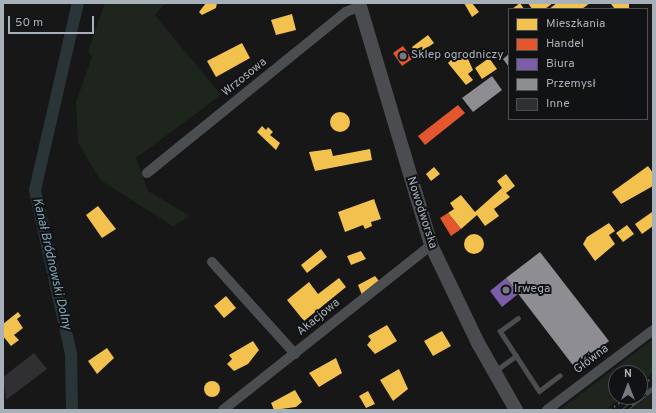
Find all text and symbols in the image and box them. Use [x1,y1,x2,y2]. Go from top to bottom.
scale bar [10,8,96,34]
legend [508,8,648,120]
text: 50 m [15,15,43,31]
text: Mieszkania [546,16,605,32]
text: Handel [546,36,584,52]
place label: Sklep ogrodniczy [411,49,504,63]
marker: Sklep ogrodniczy [398,51,408,61]
street label: Wrzosowa [220,56,270,100]
text: Biura [546,56,575,72]
text: Przemysł [546,76,596,92]
text: Inne [546,96,570,112]
street label: Nowodworska [403,175,439,251]
water label: Kanał Bródnowski Dolny [28,197,74,331]
place label: Irwega [514,283,550,297]
marker: Irwega [501,285,511,295]
street label: Akacjowa [295,296,343,340]
street label: Główna [572,342,612,378]
north arrow [608,365,648,405]
text: N [624,367,632,381]

